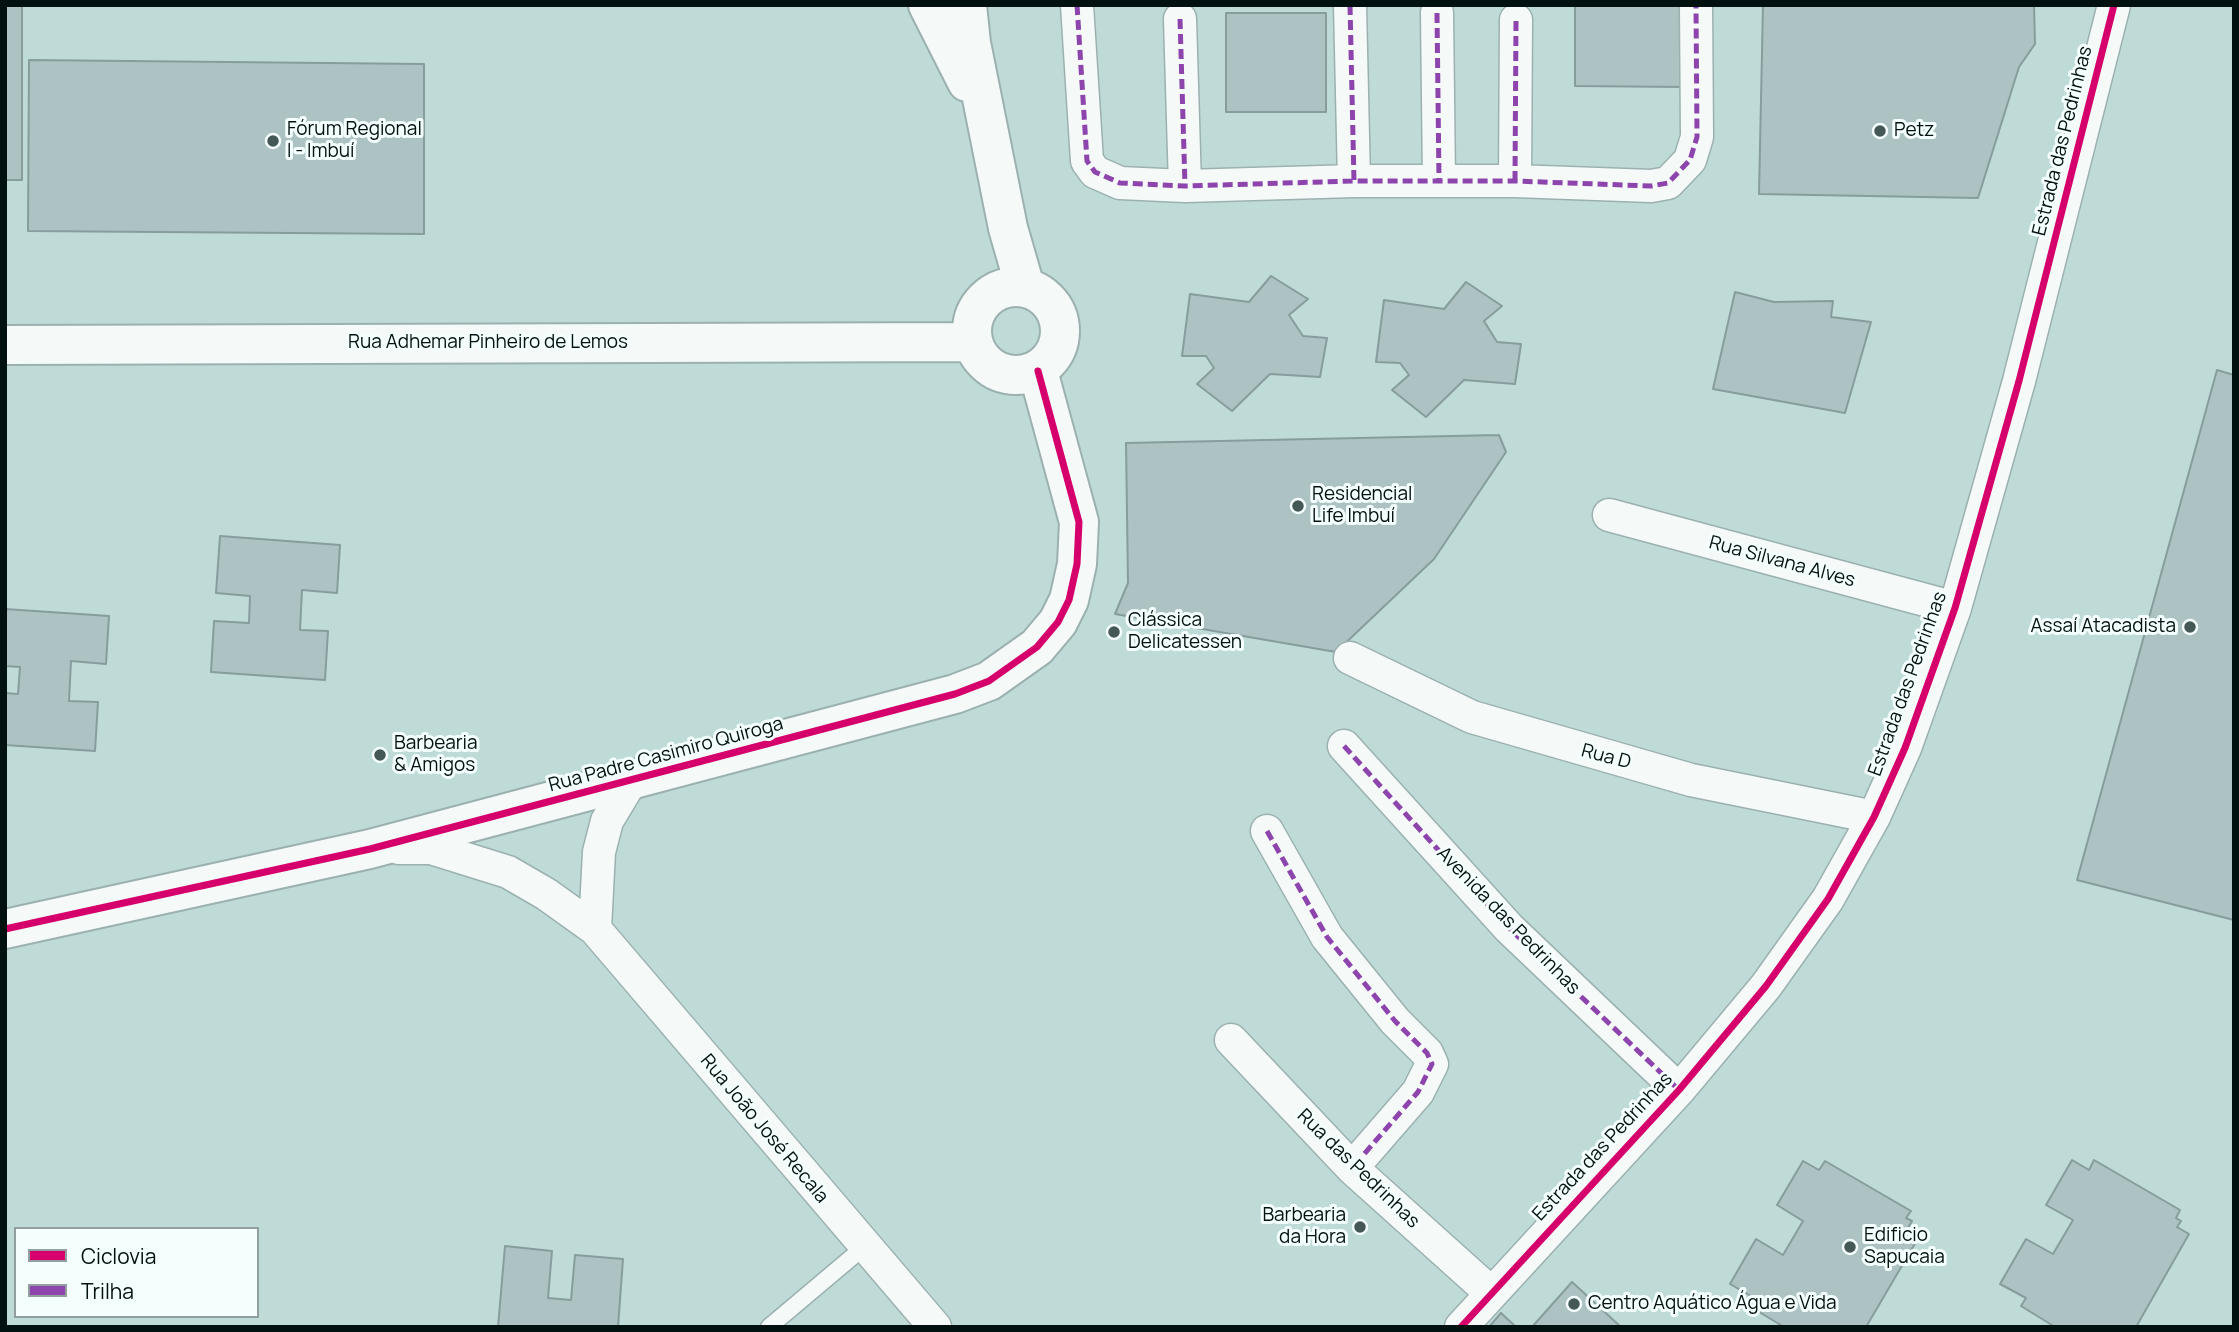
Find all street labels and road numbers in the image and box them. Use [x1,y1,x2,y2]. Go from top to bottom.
street label: Estrada das Pedrinhas [2028,44,2098,238]
street label: Rua Adhemar Pinheiro de Lemos [348,332,628,354]
street label: Rua Silvana Alves [1706,532,1858,592]
street label: Estrada das Pedrinhas [1864,589,1952,779]
street label: Rua Padre Casimiro Quiroga [546,713,786,797]
street label: Rua D [1579,739,1633,775]
street label: Avenida das Pedrinhas [1432,842,1584,1000]
street label: Rua João José Recala [695,1050,833,1208]
street label: Estrada das Pedrinhas [1528,1068,1678,1226]
street label: Rua das Pedrinhas [1292,1105,1424,1233]

